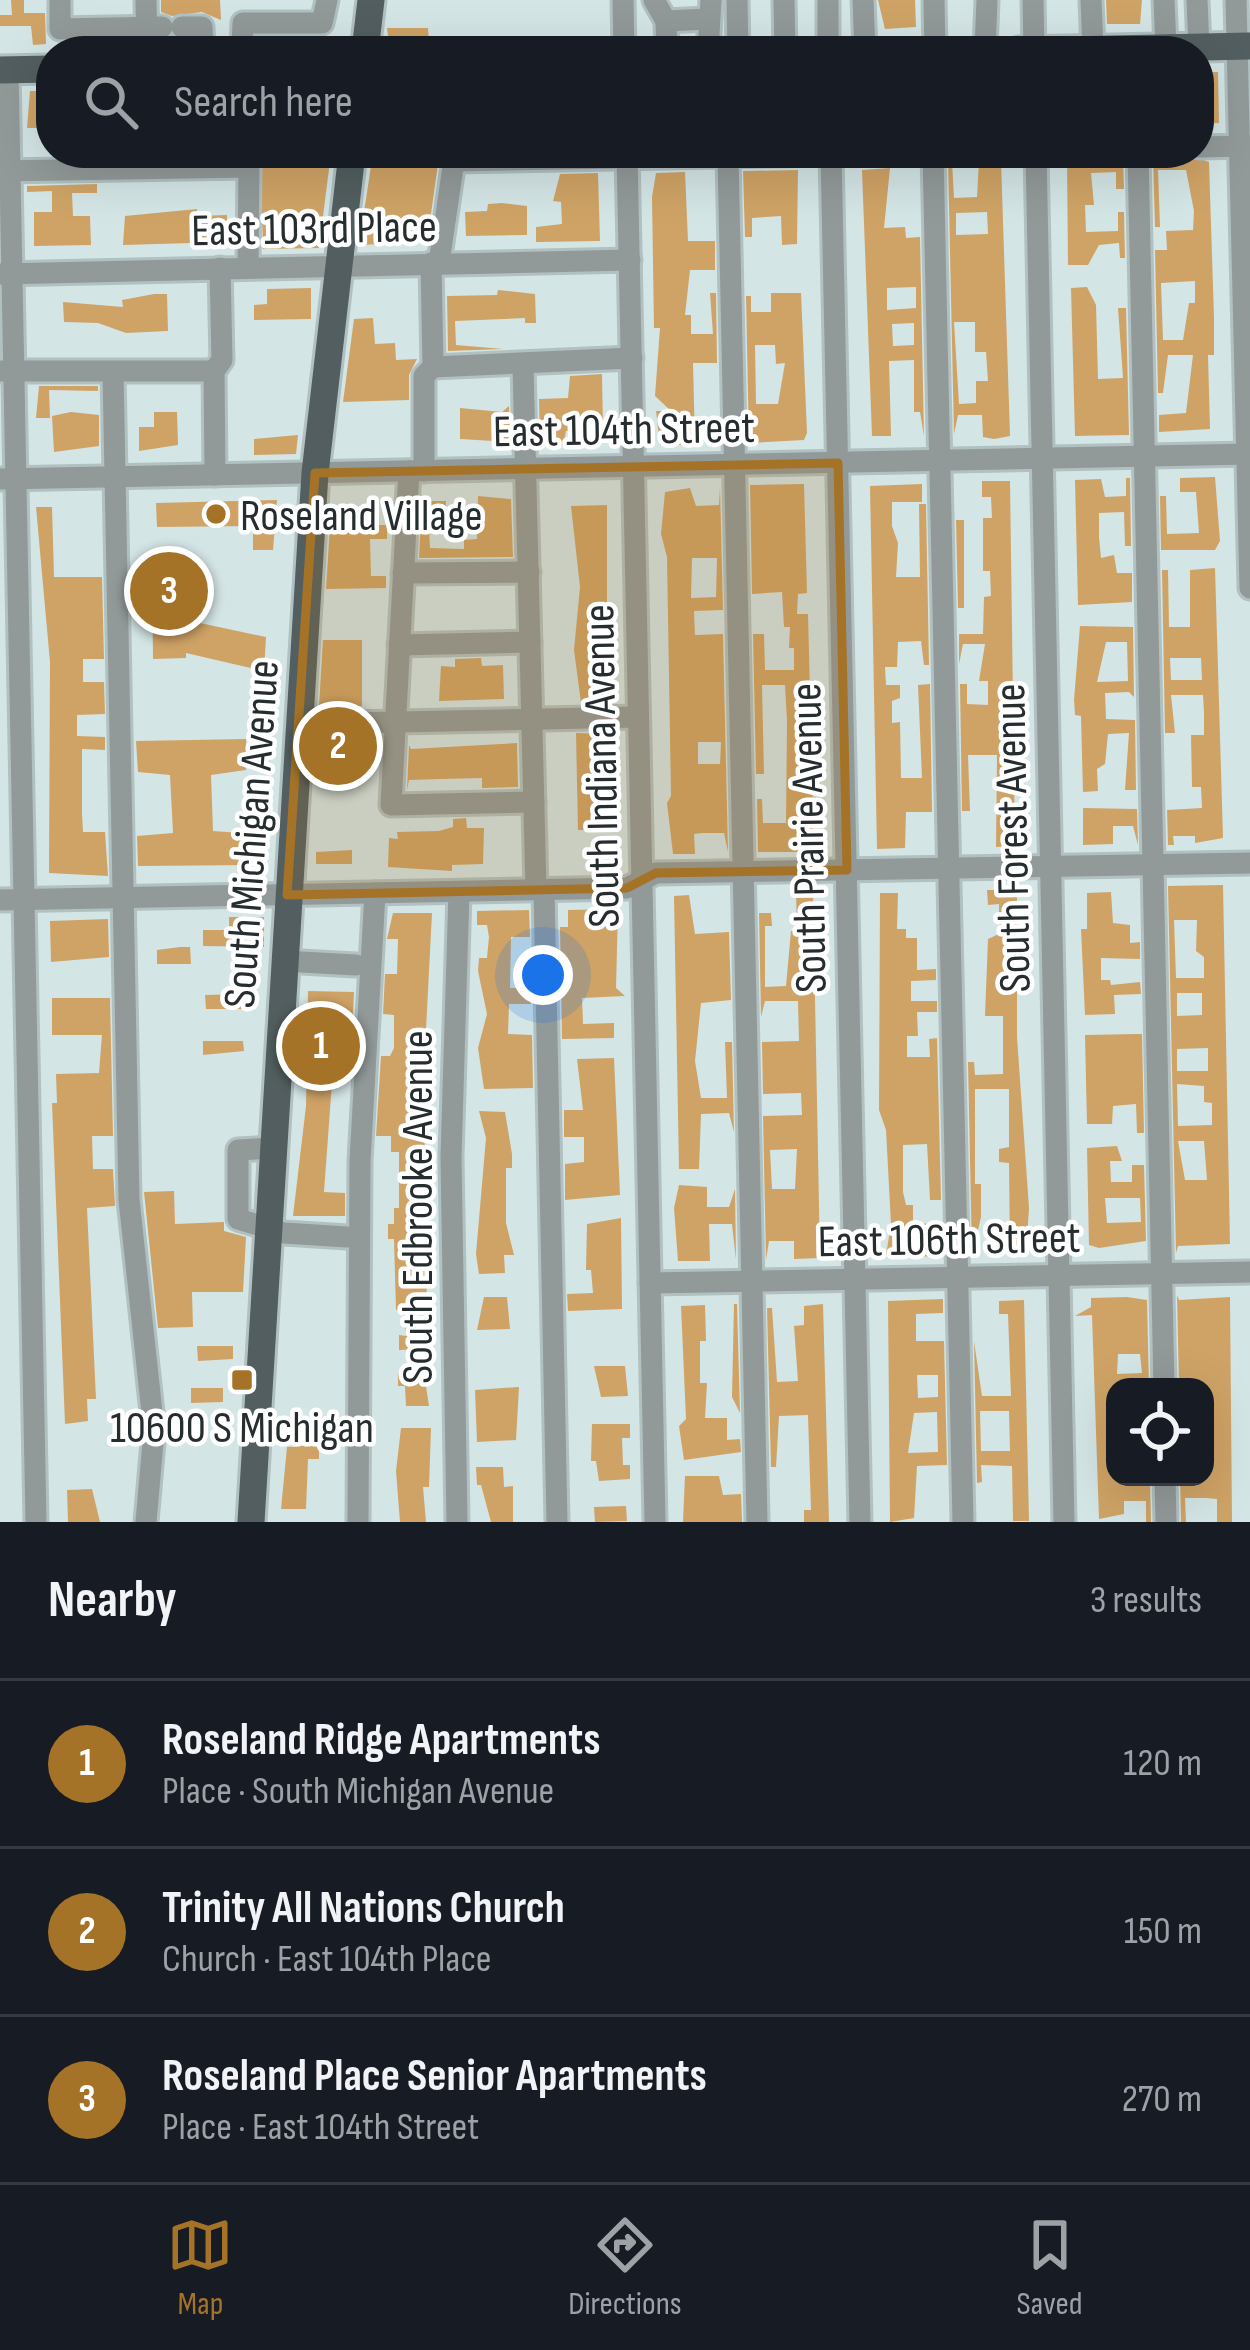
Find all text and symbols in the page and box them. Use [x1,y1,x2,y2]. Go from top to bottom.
search box [36,36,1214,168]
icon: search [78,69,144,135]
text: Search here [174,75,353,130]
street label: East 103rd Place [191,200,437,259]
street label: East 104th Street [493,401,755,460]
place label: Roseland Village [240,489,483,544]
marker: Roseland Village [203,501,229,527]
pin: 3 [130,546,208,636]
street label: South Indiana Avenue [572,604,633,928]
street label: South Michigan Avenue [213,658,292,1010]
street label: South Prairie Avenue [779,682,840,994]
street label: South Forest Avenue [983,683,1044,993]
pin: 2 [299,701,377,791]
your location [513,945,573,1005]
pin: 1 [282,1001,360,1091]
street label: South Edbrooke Avenue [391,1030,446,1384]
street label: East 106th Street [817,1211,1081,1270]
marker: 10600 S Michigan [229,1367,255,1393]
map controls [1106,1378,1214,1486]
button: locate [1106,1378,1214,1486]
place label: 10600 S Michigan [110,1401,374,1456]
text: Nearby [48,1570,177,1631]
text: 3 results [1090,1577,1202,1624]
text: Roseland Ridge Apartments [162,1713,600,1768]
text: 1 [79,1740,95,1787]
text: 120 m [1123,1740,1202,1787]
text: Place · South Michigan Avenue [162,1768,554,1815]
text: Trinity All Nations Church [162,1881,565,1936]
text: 2 [78,1908,96,1955]
text: 150 m [1124,1908,1202,1955]
text: Church · East 104th Place [162,1936,492,1983]
text: Roseland Place Senior Apartments [162,2049,707,2104]
text: 3 [78,2076,96,2123]
text: 270 m [1122,2076,1202,2123]
text: Place · East 104th Street [162,2104,479,2151]
tab: Map [167,2212,233,2324]
tab: Directions [568,2212,682,2324]
tab: Saved [1016,2212,1083,2324]

